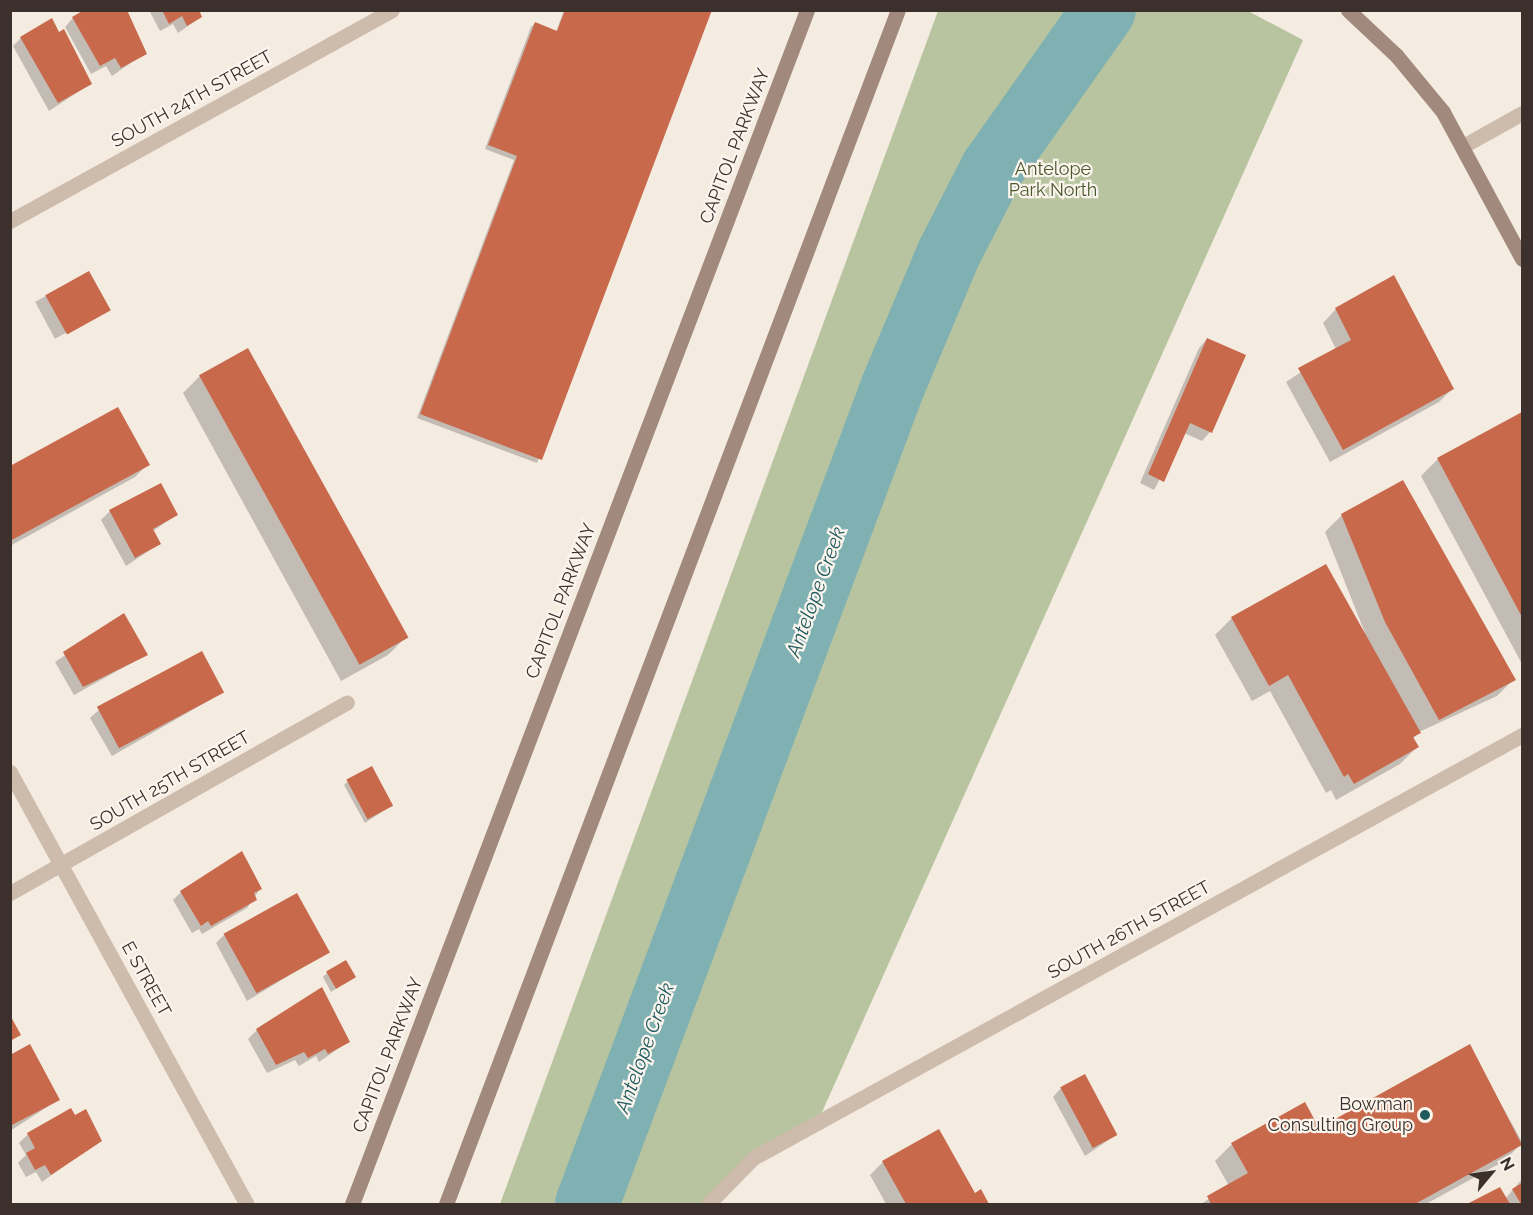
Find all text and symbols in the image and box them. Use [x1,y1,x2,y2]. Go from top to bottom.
street label: SOUTH 24TH STREET [108,46,276,152]
street label: CAPITOL PARKWAY [695,65,775,227]
park label: Antelope Park North [1009,159,1097,201]
street label: CAPITOL PARKWAY [521,520,601,682]
water label: Antelope Creek [781,524,851,660]
street label: SOUTH 25TH STREET [86,726,254,836]
street label: SOUTH 26TH STREET [1044,876,1214,984]
street label: E STREET [117,938,175,1020]
street label: CAPITOL PARKWAY [348,974,428,1136]
water label: Antelope Creek [610,980,680,1116]
place label: Bowman Consulting Group [1268,1094,1413,1136]
marker: Bowman Consulting Group [1418,1108,1432,1122]
north arrow [1461,1143,1521,1203]
text: N [1496,1154,1518,1174]

